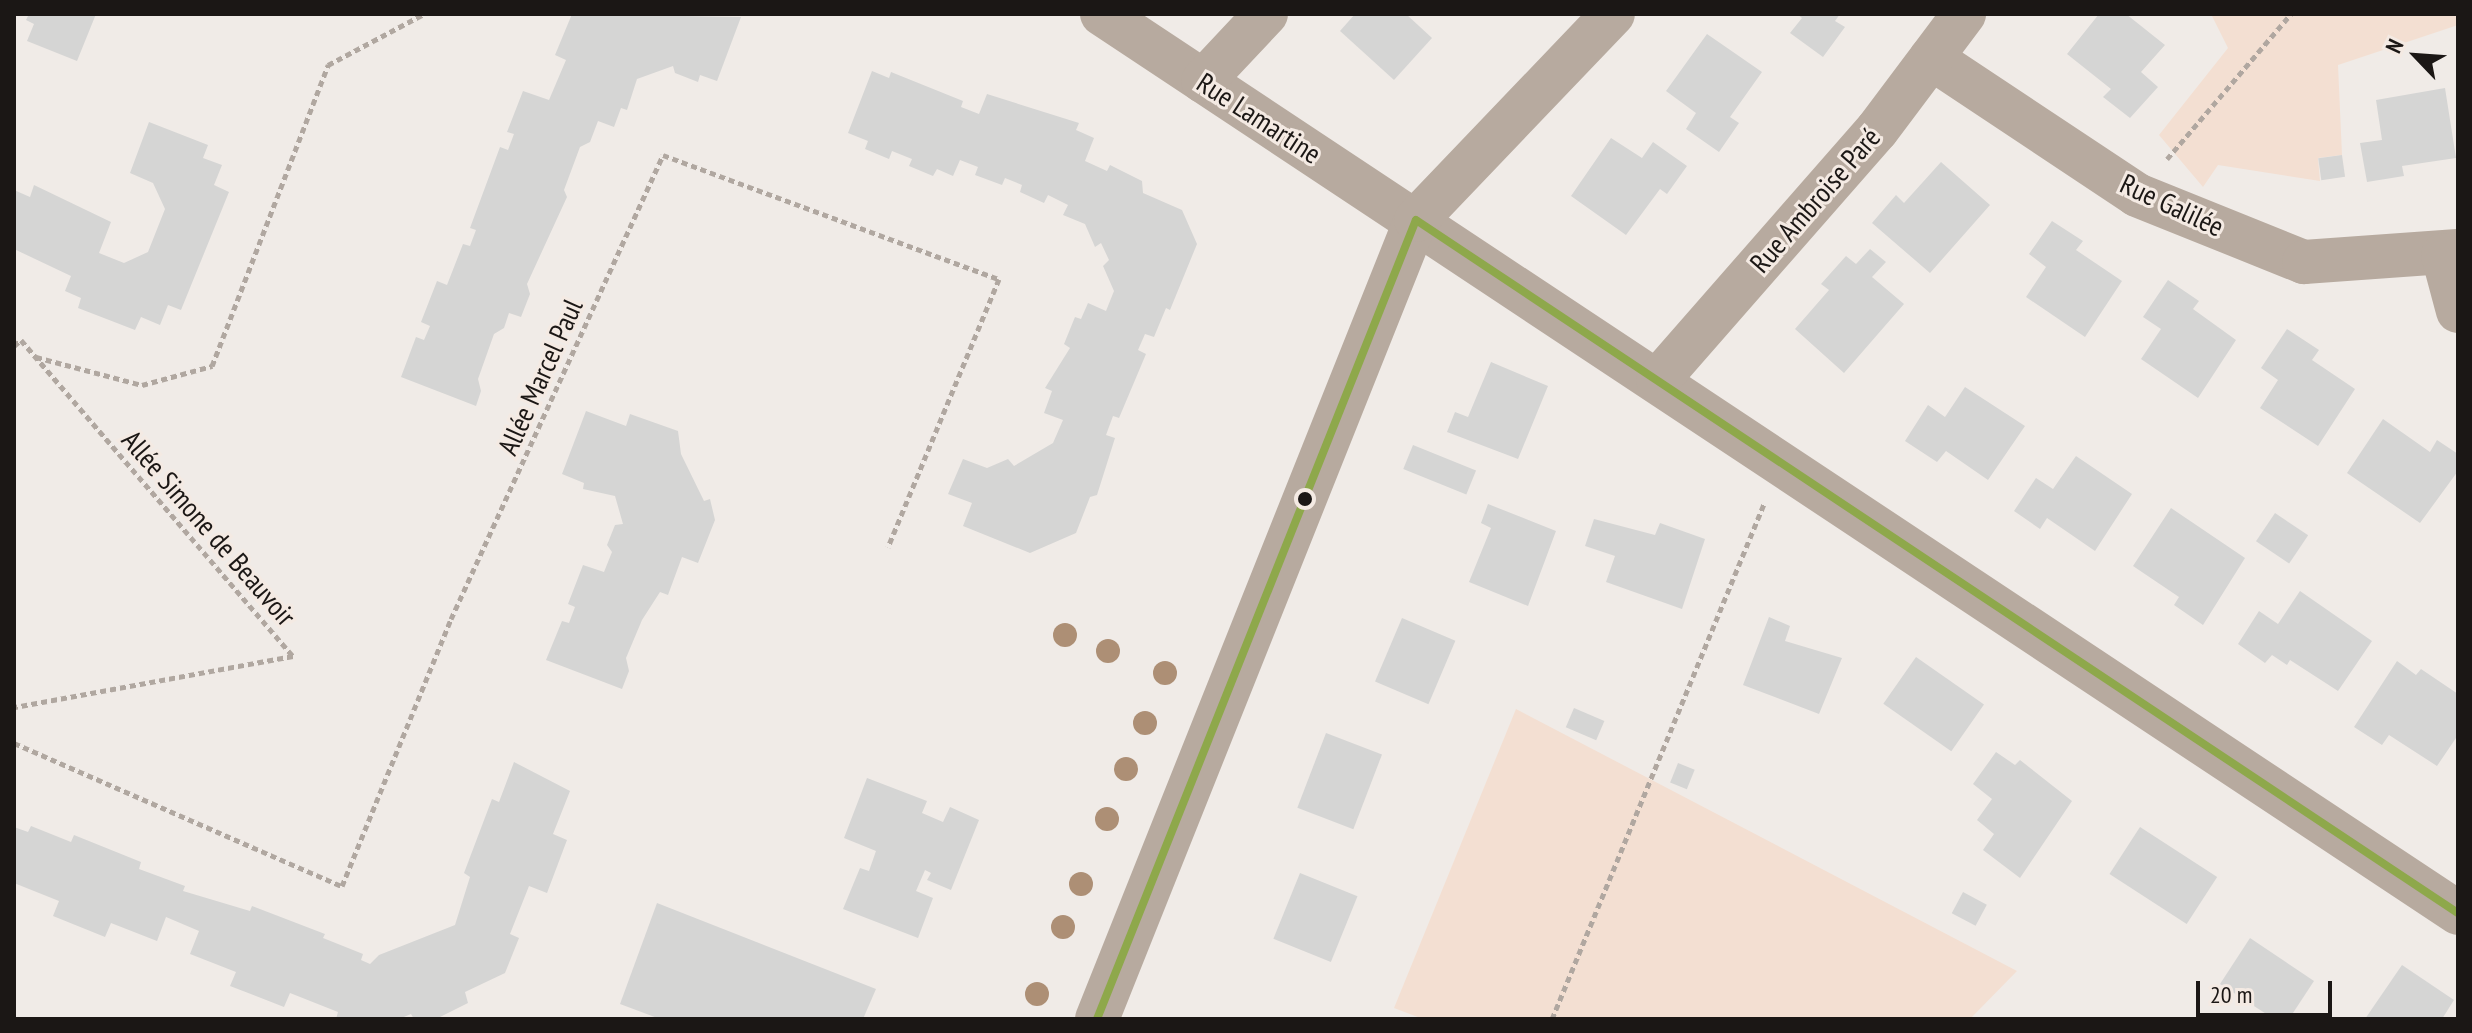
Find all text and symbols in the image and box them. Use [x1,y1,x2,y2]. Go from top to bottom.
north arrow [2376,16,2456,96]
text: N [2379,35,2409,57]
street label: Rue Lamartine [1191,66,1327,170]
street label: Rue Ambroise Paré [1743,120,1887,280]
street label: Rue Galilée [2115,167,2229,243]
street label: Allée Marcel Paul [491,294,589,460]
street label: Allée Simone de Beauvoir [115,423,303,633]
unlabelled marker [1297,491,1313,507]
scale bar [2200,965,2336,1015]
text: 20 m [2210,979,2252,1010]

